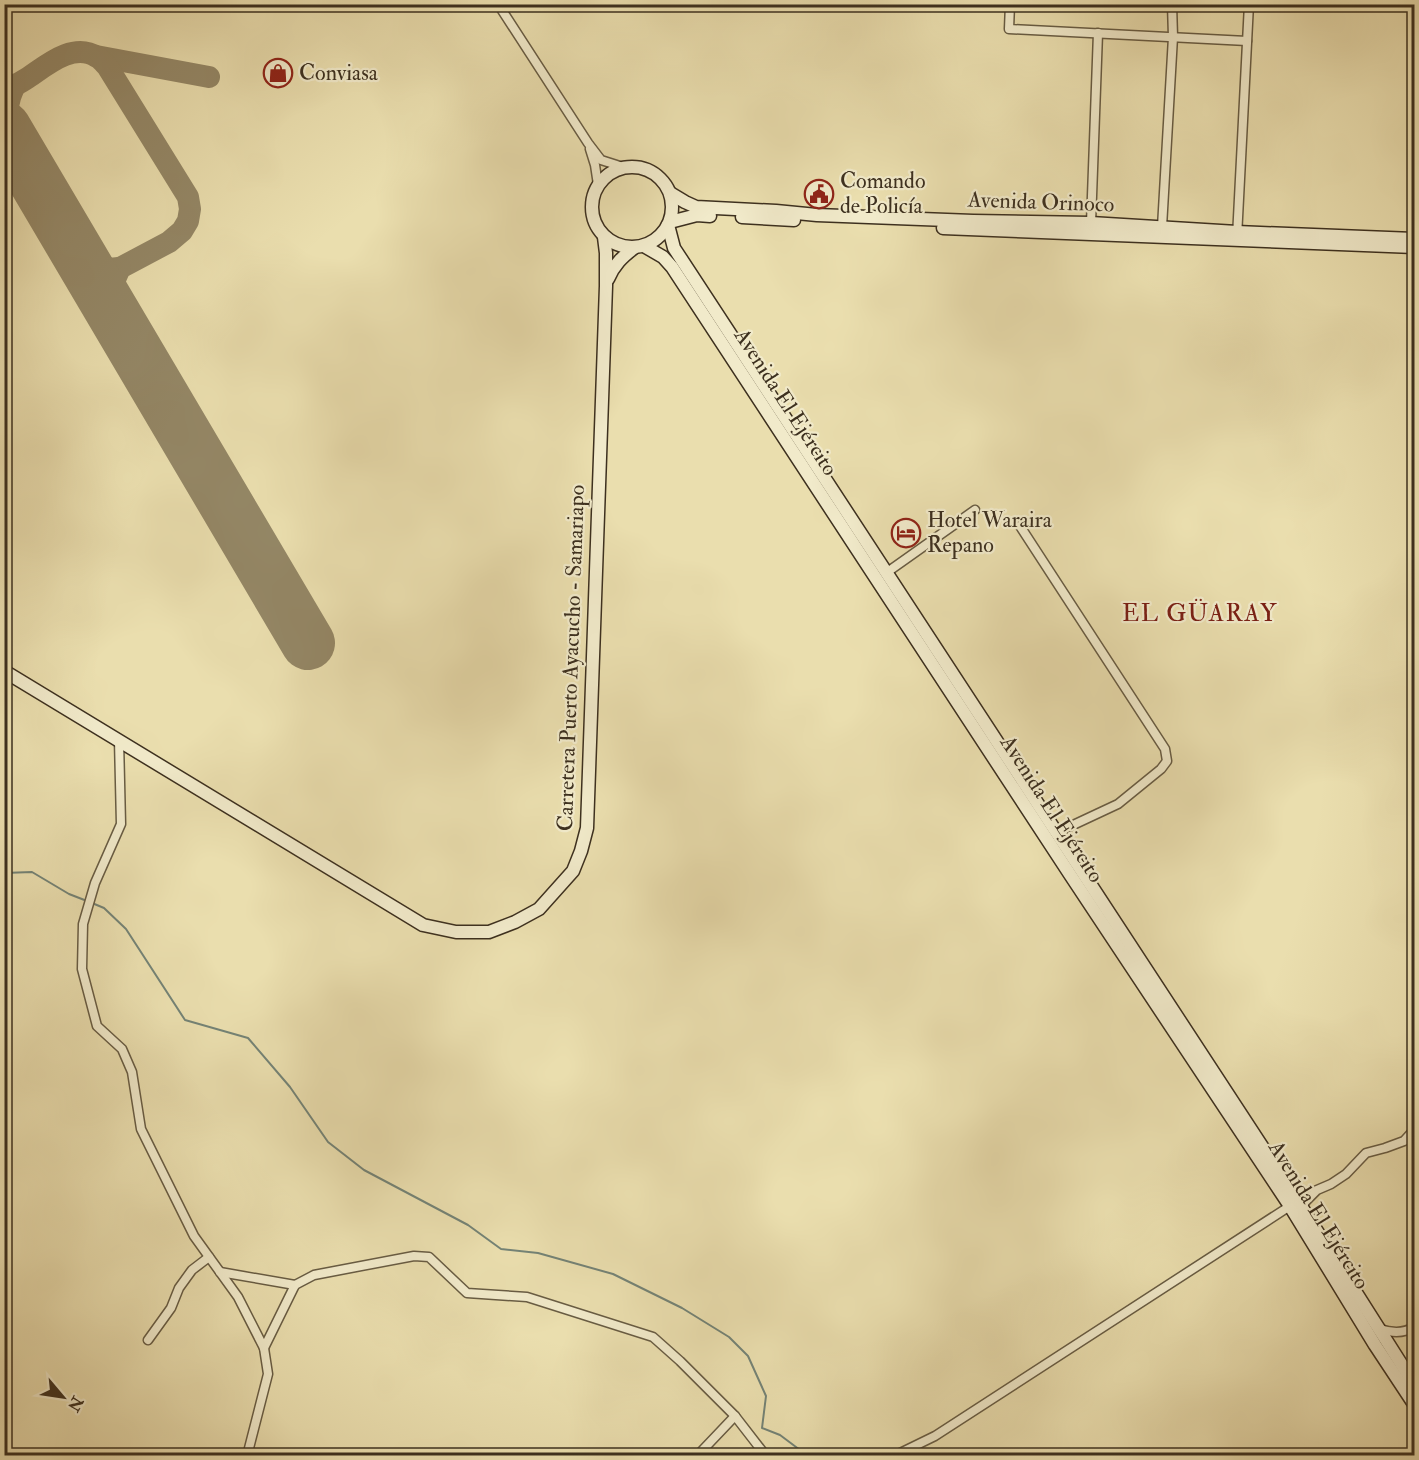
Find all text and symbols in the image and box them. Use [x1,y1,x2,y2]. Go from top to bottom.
shop icon: Conviasa [262,57,294,89]
place label: Conviasa [299,59,379,87]
place label: Comando de Policía [840,167,926,220]
public building icon: Comando de Policía [803,178,835,210]
street label: Avenida Orinoco [966,185,1115,219]
street label: Avenida El Ejército [727,322,844,481]
street label: Carretera Puerto Ayacucho - Samariapo [551,484,592,832]
place label: Hotel Waraira Repano [927,506,1053,560]
hotel icon: Hotel Waraira Repano [890,517,922,549]
district label: EL GÜARAY [1122,598,1278,629]
street label: Avenida El Ejército [993,729,1110,888]
street label: Avenida El Ejército [1262,1135,1376,1295]
north arrow [33,1367,93,1427]
text: N [63,1392,88,1415]

